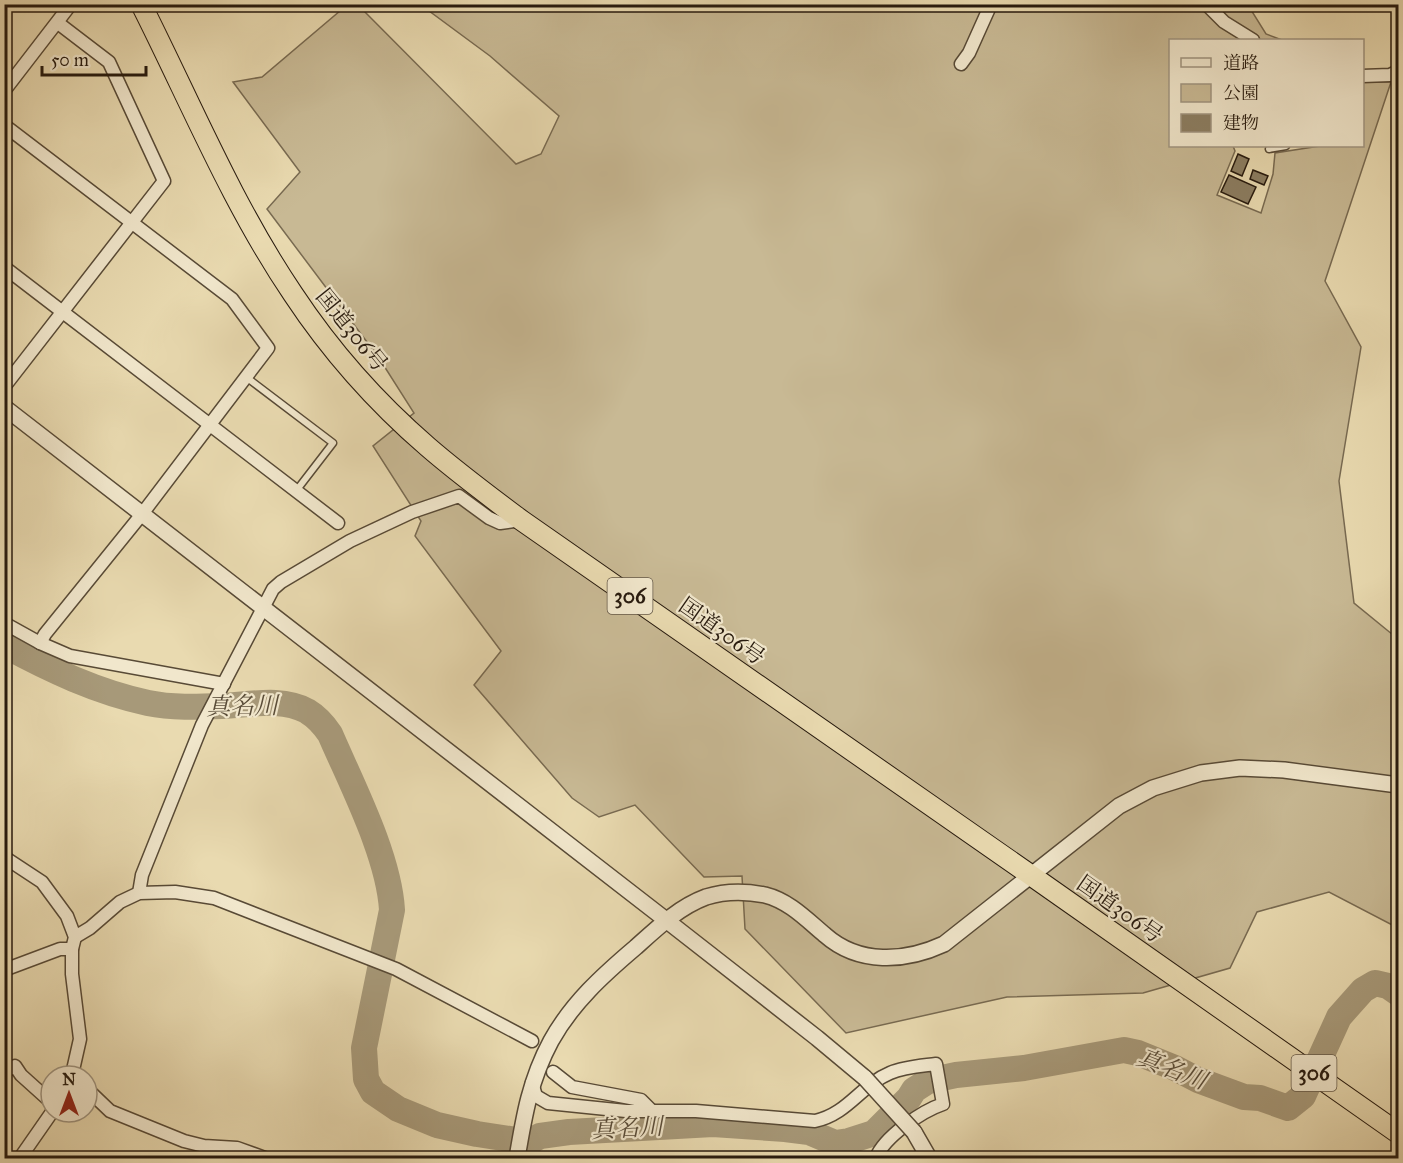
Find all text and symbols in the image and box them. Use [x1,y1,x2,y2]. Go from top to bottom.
scale bar [42,39,146,77]
legend [1169,39,1364,147]
text: 50 m [51,49,89,71]
text: 道路 [1223,52,1259,74]
text: 公園 [1223,82,1259,104]
text: 建物 [1223,112,1259,134]
street label: 国道306号 [310,283,394,377]
road number: 306 [608,578,652,614]
street label: 国道306号 [674,592,770,670]
water label: 真名川 [206,690,281,722]
street label: 国道306号 [1072,870,1168,948]
water label: 真名川 [1133,1042,1214,1097]
road number: 306 [1292,1055,1336,1091]
north arrow [39,1064,99,1124]
text: N [62,1070,76,1089]
water label: 真名川 [590,1111,667,1145]

